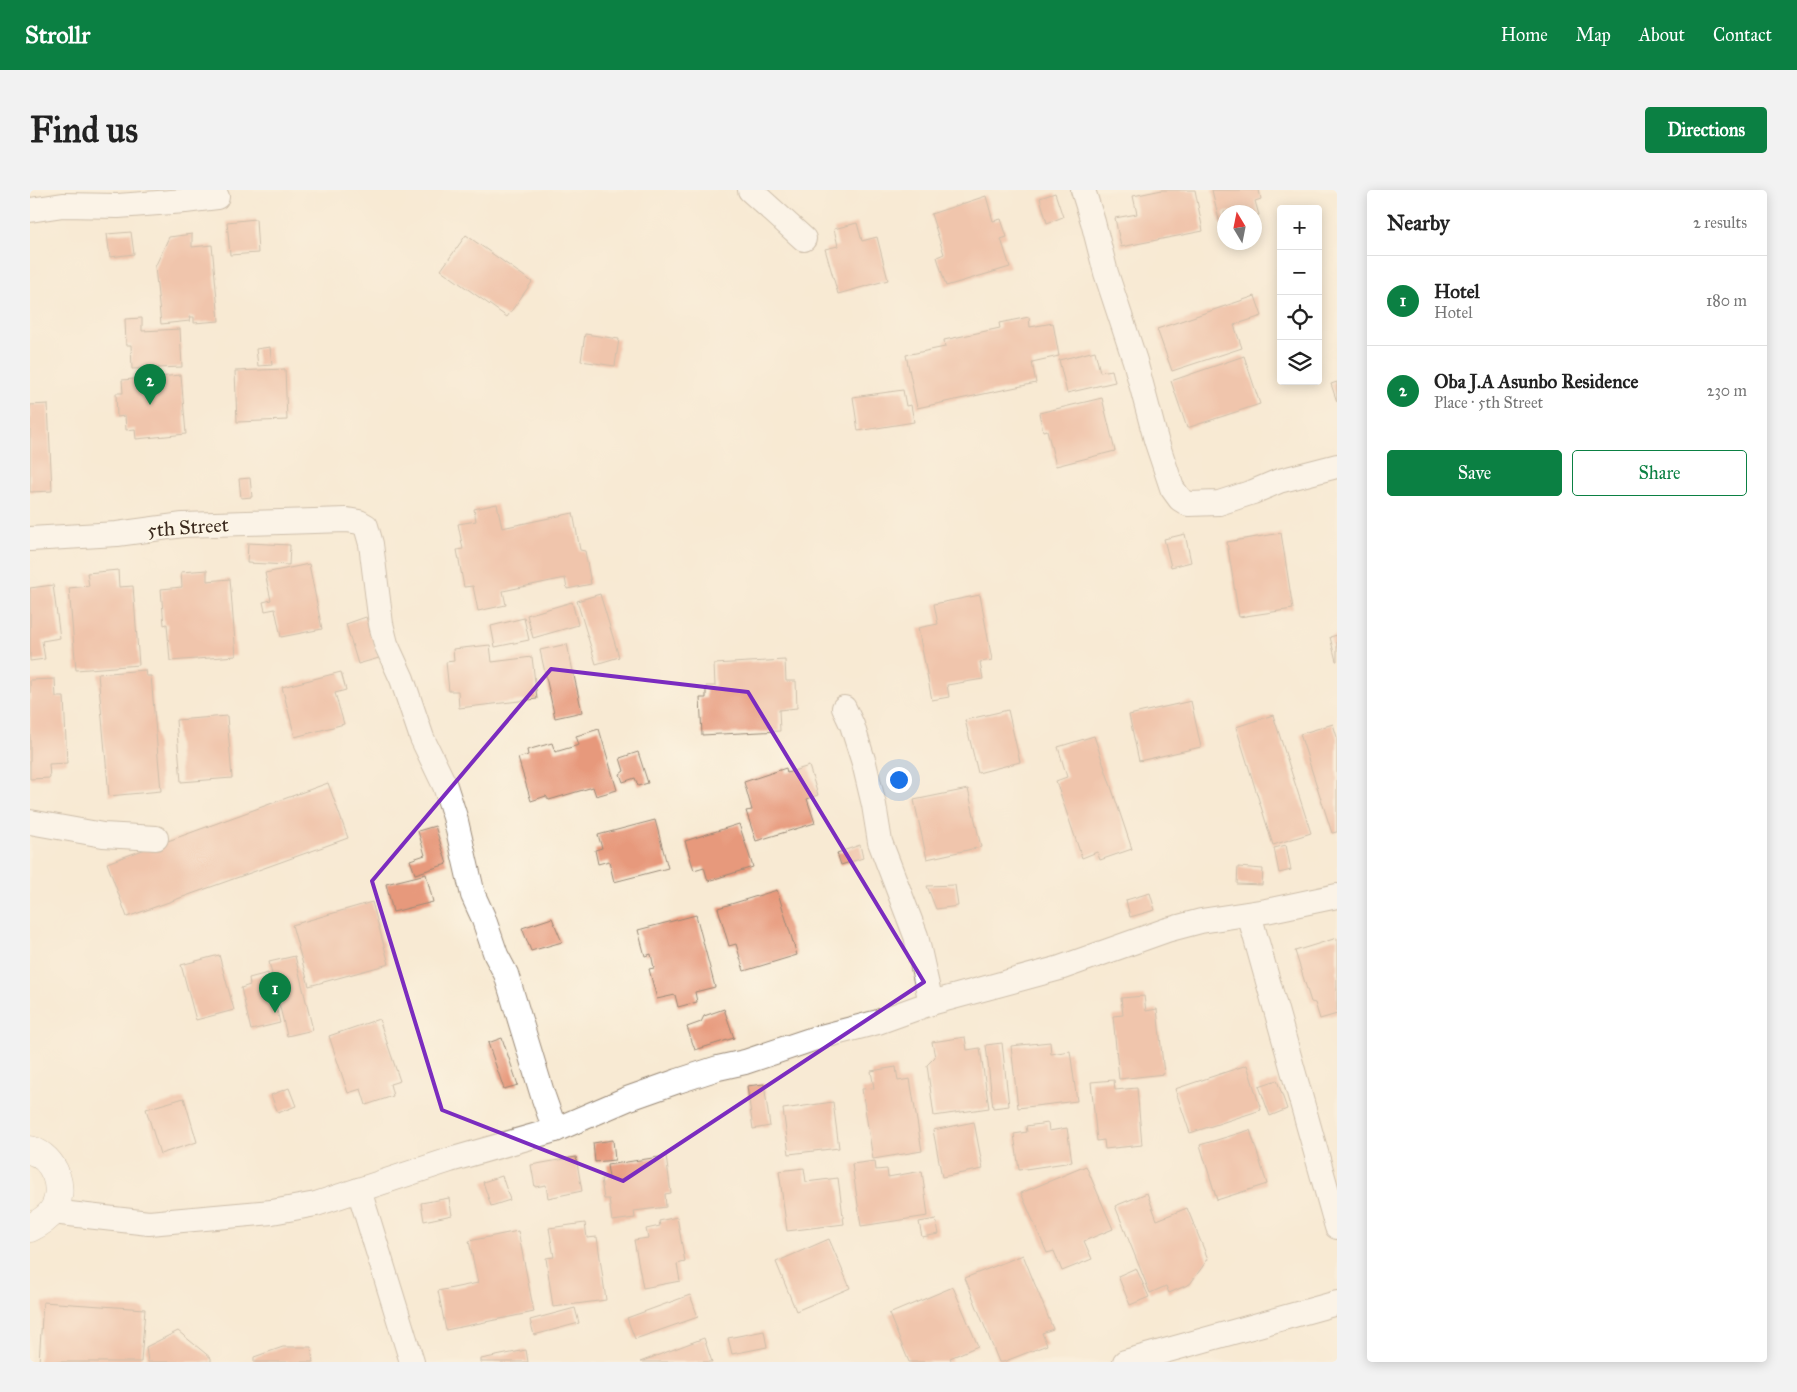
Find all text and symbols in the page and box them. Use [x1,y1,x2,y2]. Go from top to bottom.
text: Strollr [25,20,90,50]
text: Home [1501,24,1548,46]
text: Map [1576,24,1611,46]
text: About [1639,24,1685,46]
text: Contact [1713,24,1772,46]
button: Directions [1645,107,1767,153]
text: Find us [30,109,138,152]
north arrow [1217,205,1262,250]
map controls [1277,205,1322,385]
button: + [1277,205,1322,250]
text: Nearby [1387,210,1450,236]
text: 2 results [1693,213,1747,232]
button: − [1277,250,1322,295]
text: Hotel [1434,280,1480,303]
text: 1 [1400,291,1406,310]
text: 180 m [1706,291,1747,310]
button: locate [1277,295,1322,340]
text: Hotel [1434,303,1472,322]
button: layers [1277,340,1322,385]
pin: 2 [134,364,166,405]
text: Oba J.A Asunbo Residence [1434,370,1638,393]
text: 2 [1399,381,1407,400]
text: 230 m [1707,381,1747,400]
text: Place · 5th Street [1434,393,1543,412]
button: Save [1387,450,1562,496]
button: Share [1572,450,1747,496]
street label: 5th Street [147,512,229,542]
your location [886,767,912,793]
pin: 1 [259,972,291,1013]

